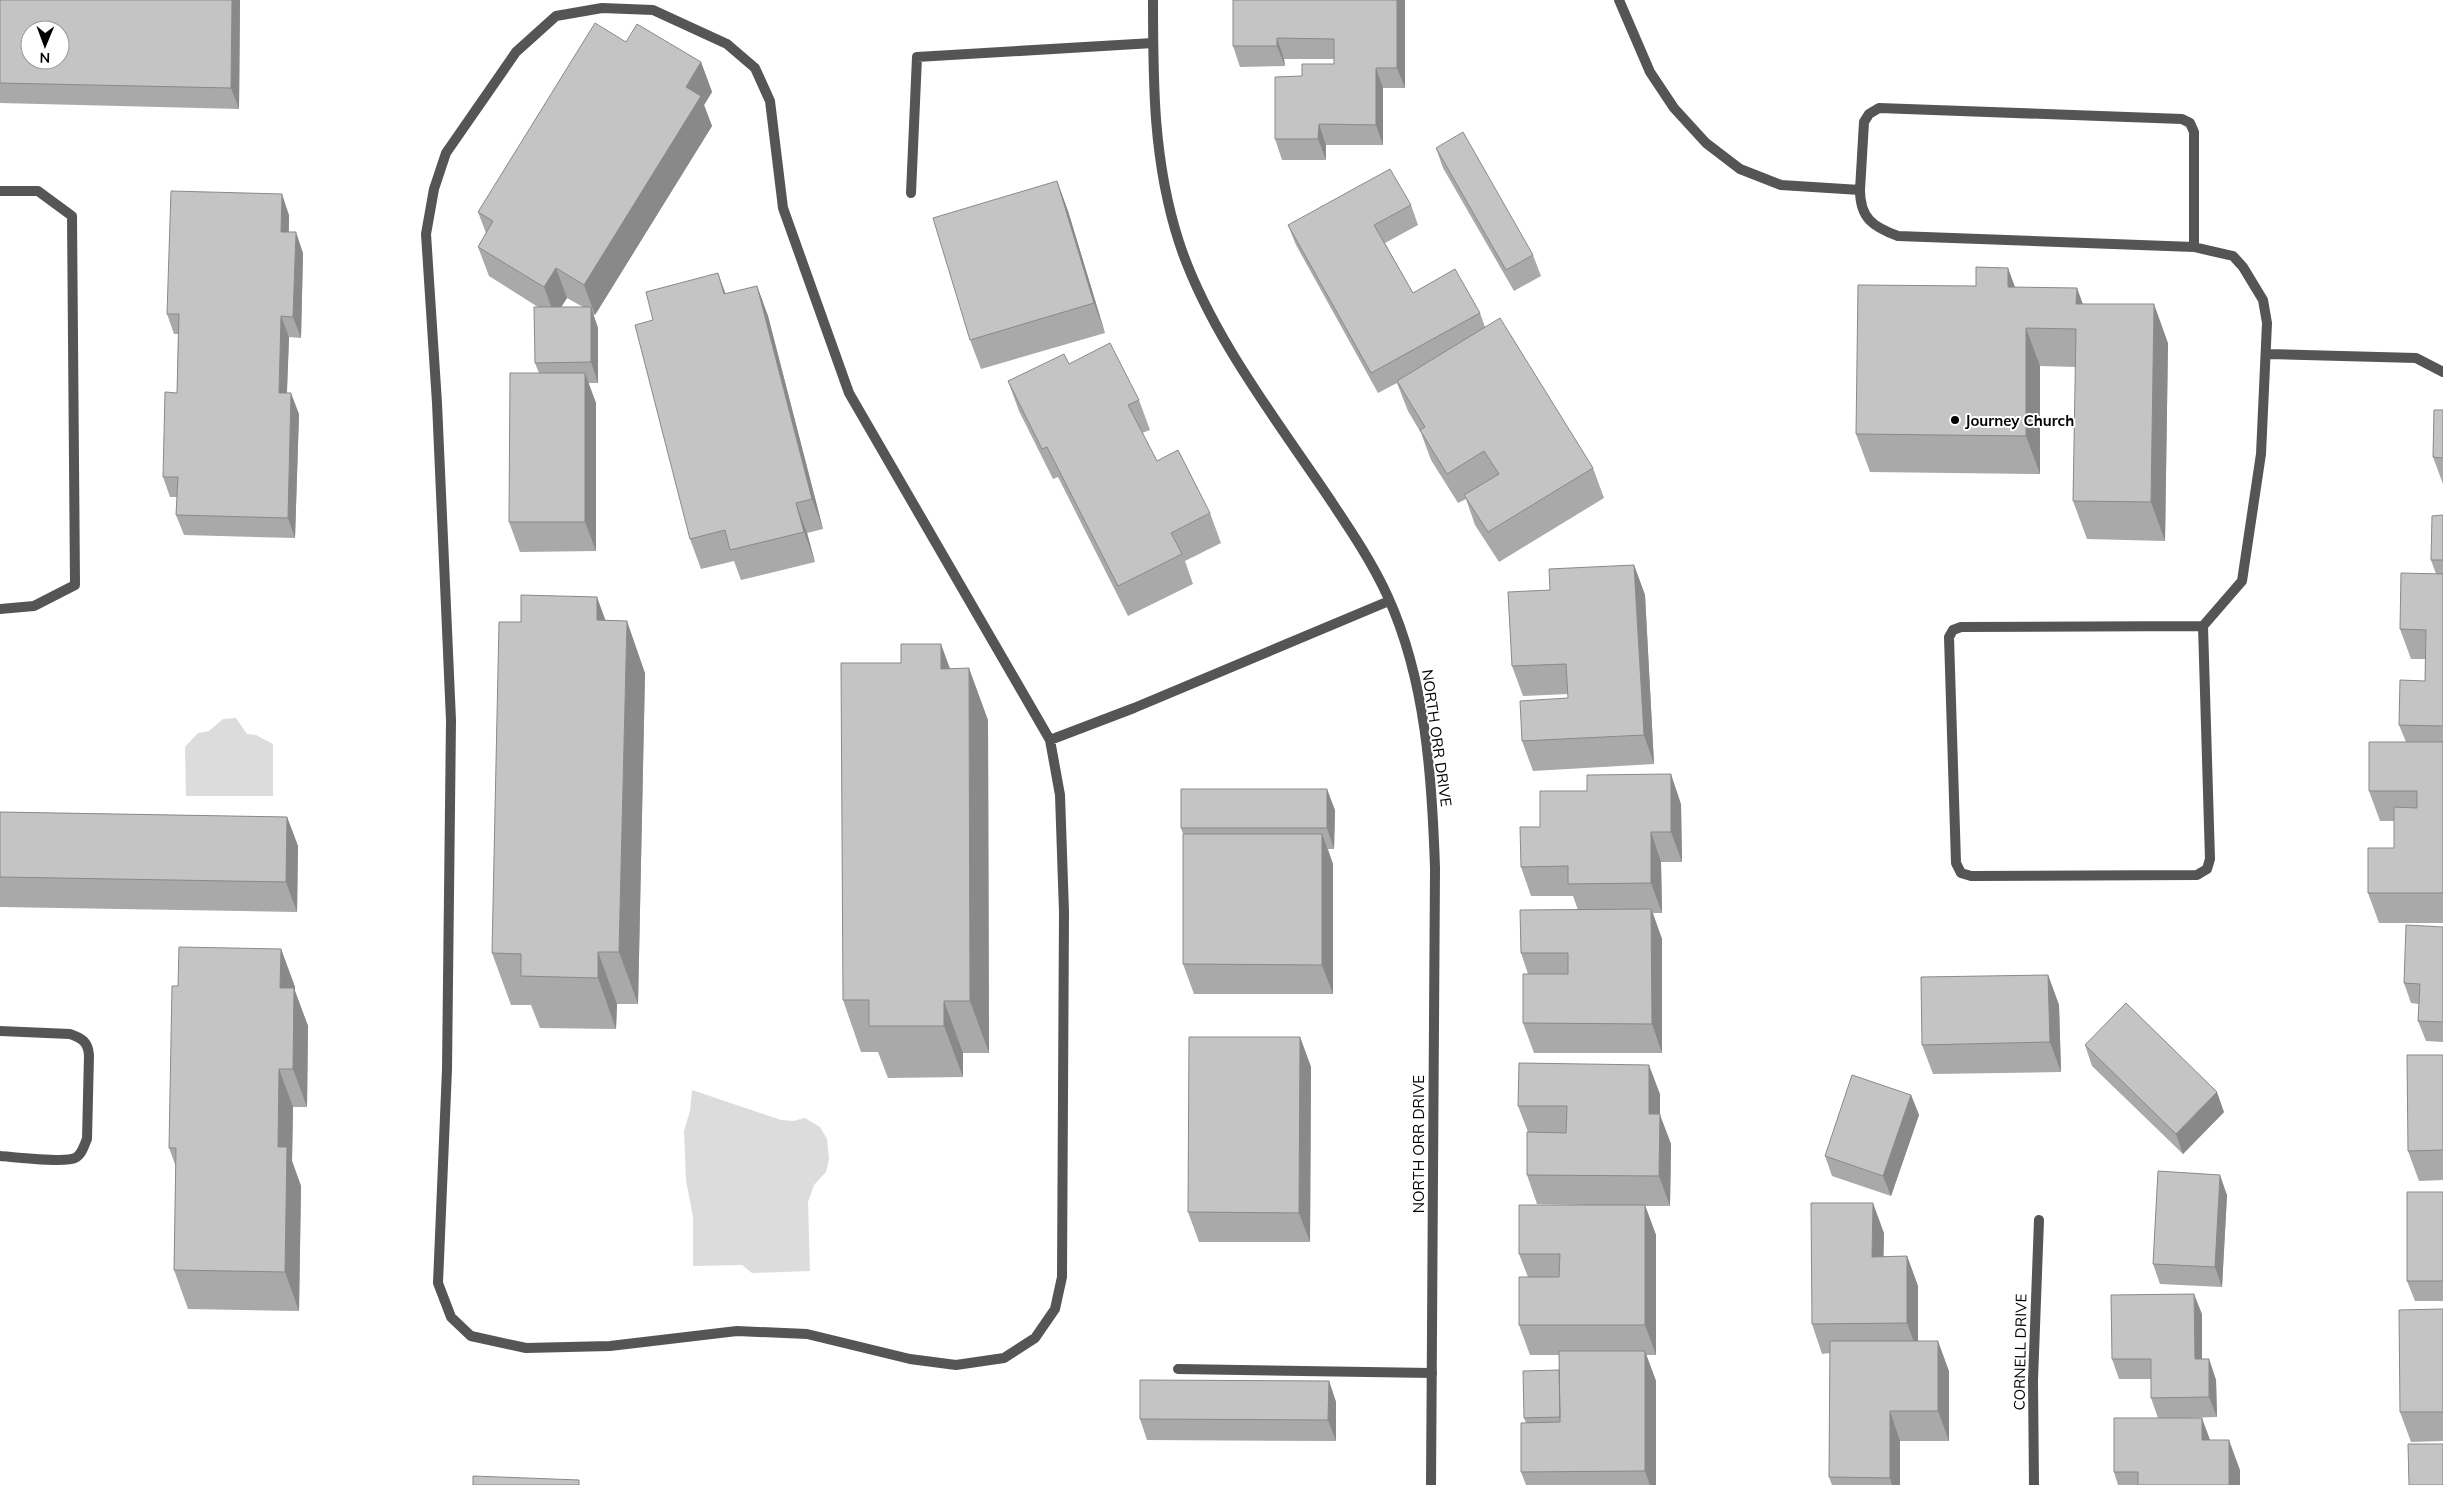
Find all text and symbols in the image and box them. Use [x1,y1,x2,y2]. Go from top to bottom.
north arrow [20,20,70,70]
text: N [39,49,50,67]
place label: Journey Church [1965,411,2074,430]
marker: Journey Church [1949,414,1961,426]
street label: NORTH ORR DRIVE [1418,668,1456,808]
street label: NORTH ORR DRIVE [1409,1075,1428,1213]
street label: CORNELL DRIVE [2009,1293,2031,1411]

